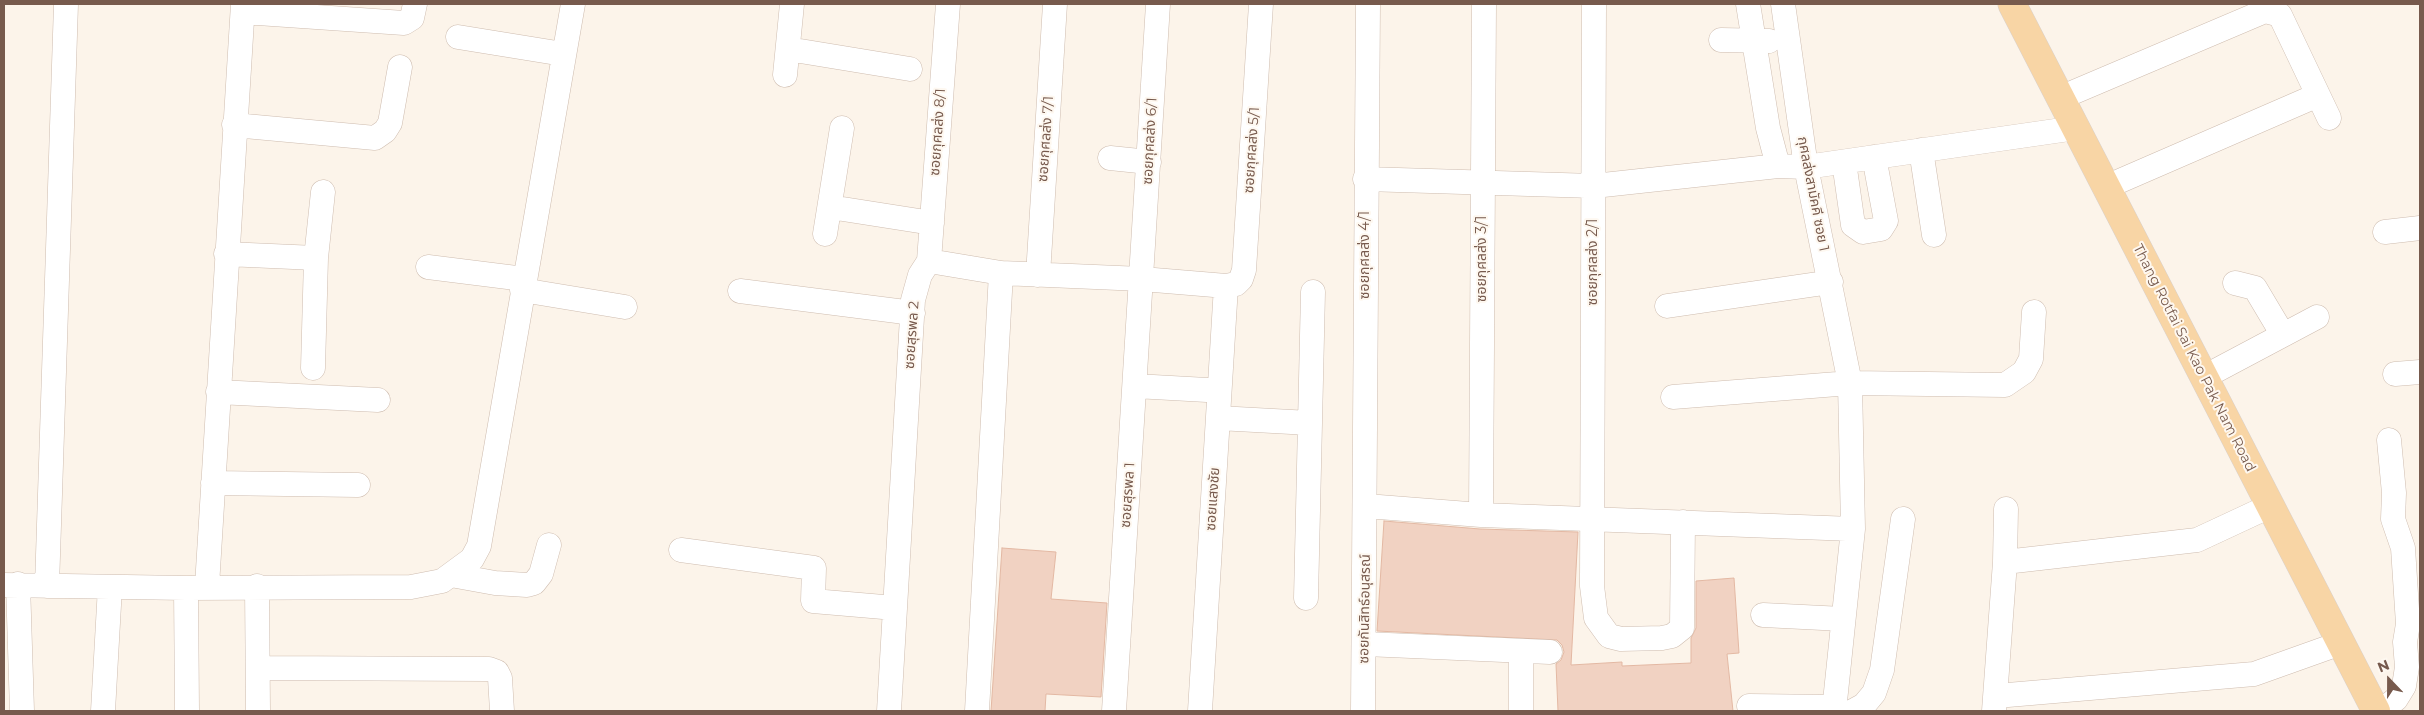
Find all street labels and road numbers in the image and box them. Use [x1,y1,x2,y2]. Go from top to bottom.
street label: ซอยกุศลส่ง 8/1 [927,88,949,176]
street label: ซอยกุศลส่ง 7/1 [1035,95,1057,183]
street label: ซอยกุศลส่ง 6/1 [1139,97,1161,185]
street label: ซอยกุศลส่ง 5/1 [1241,106,1263,194]
street label: กุศลส่งสามัคคี ซอย 1 [1794,135,1832,253]
street label: ซอยกุศลส่ง 4/1 [1357,211,1373,299]
street label: ซอยกุศลส่ง 3/1 [1474,216,1490,302]
street label: ซอยกุศลส่ง 2/1 [1585,219,1601,305]
street label: Thang Rotfai Sai Kao Pak Nam Road [2129,241,2259,475]
street label: ซอยสุรพล 2 [901,300,923,370]
street label: ซอยสุรพล 1 [1117,462,1139,528]
street label: ซอยแสงชัย [1202,467,1224,531]
street label: ซอยกันสิทธ์อนุสรณ์ [1356,554,1374,664]

